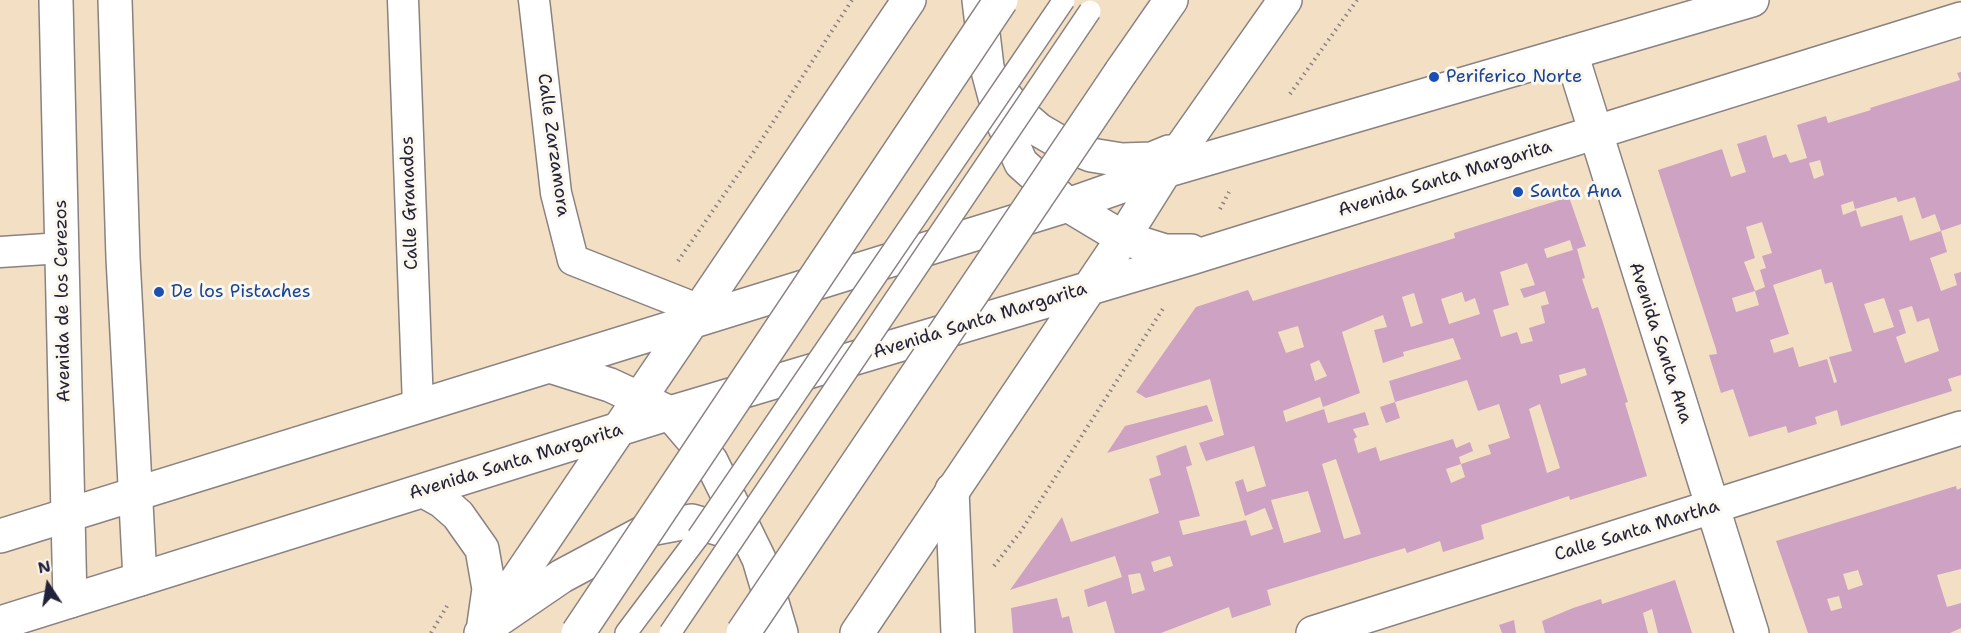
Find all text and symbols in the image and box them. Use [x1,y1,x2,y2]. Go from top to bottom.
place label: Periferico Norte [1446,66,1582,88]
marker: Periferico Norte [1427,70,1441,84]
street label: Calle Zarzamora [532,72,574,218]
street label: Calle Granados [397,136,423,270]
street label: Avenida Santa Margarita [1335,136,1555,222]
place label: Santa Ana [1530,181,1622,203]
marker: Santa Ana [1511,185,1525,199]
street label: Avenida de los Cerezos [50,199,76,403]
street label: Avenida Santa Ana [1624,260,1696,426]
street label: Avenida Santa Margarita [870,278,1090,364]
place label: De los Pistaches [171,281,311,303]
marker: De los Pistaches [152,285,166,299]
street label: Avenida Santa Margarita [406,419,626,505]
street label: Calle Santa Martha [1552,496,1722,566]
north arrow [18,555,78,615]
text: N [36,555,53,578]

